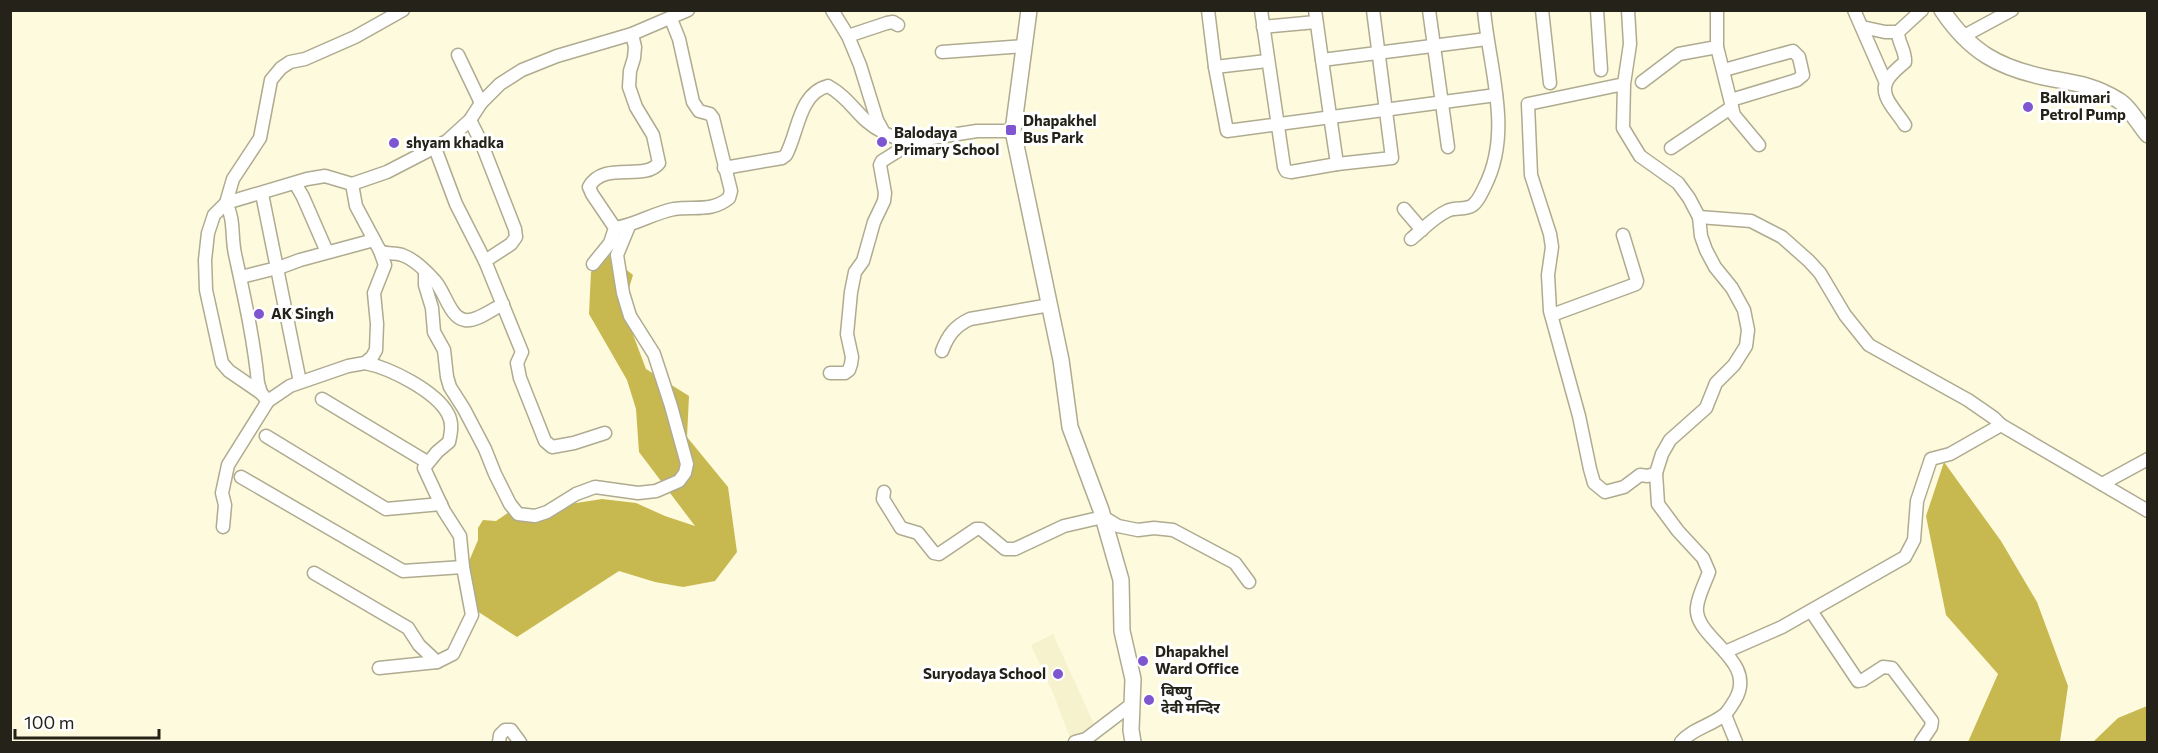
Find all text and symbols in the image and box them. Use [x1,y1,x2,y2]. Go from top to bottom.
place label: Balkumari Petrol Pump [2040,88,2126,123]
marker: Balkumari Petrol Pump [2021,100,2035,114]
place label: Dhapakhel Bus Park [1023,111,1097,146]
place label: Balodaya Primary School [894,123,999,158]
marker: Dhapakhel Bus Park [1004,123,1018,137]
place label: shyam khadka [406,133,504,151]
marker: Balodaya Primary School [875,135,889,149]
marker: shyam khadka [387,136,401,150]
place label: AK Singh [271,304,334,322]
marker: AK Singh [252,307,266,321]
place label: Dhapakhel Ward Office [1155,642,1239,677]
marker: Dhapakhel Ward Office [1136,654,1150,668]
place label: Suryodaya School [923,664,1046,682]
marker: Suryodaya School [1051,667,1065,681]
place label: बिष्णु देवी मन्दिर [1161,681,1220,716]
marker: बिष्णु देवी मन्दिर [1142,693,1156,707]
scale bar [15,702,159,740]
text: 100 m [24,711,74,733]

